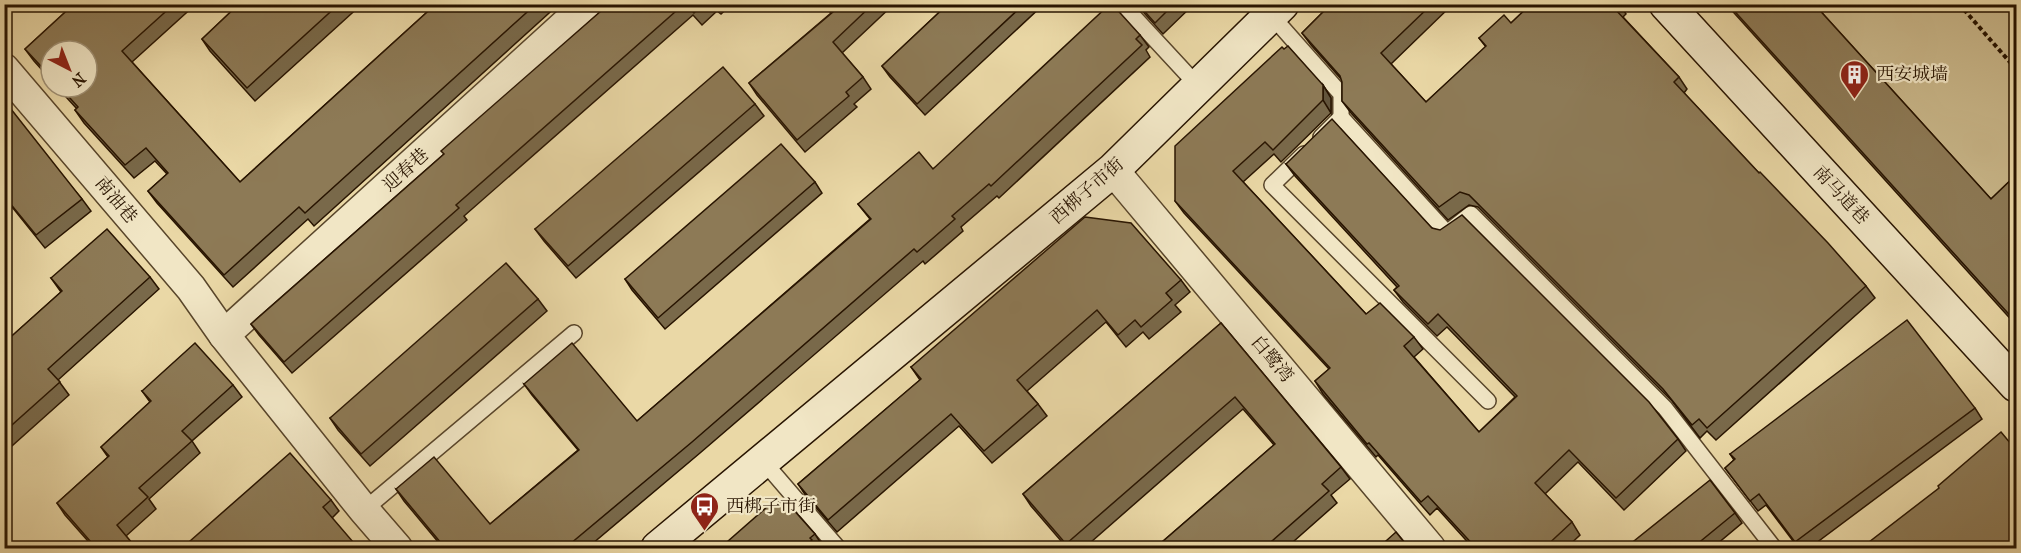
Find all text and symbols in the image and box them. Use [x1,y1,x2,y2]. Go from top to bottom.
north arrow [39,39,99,99]
building icon: 西安城墙 [1839,58,1871,100]
place label: 西安城墙 [1876,64,1948,85]
text: N [67,69,90,91]
street label: 迎春巷 [379,144,433,196]
street label: 西梆子市街 [1046,154,1128,228]
street label: 南马道巷 [1809,162,1873,228]
street label: 南油巷 [91,173,141,227]
street label: 白鹭湾 [1247,332,1297,386]
bus stop icon: 西梆子市街 [689,490,721,532]
place label: 西梆子市街 [726,496,816,517]

